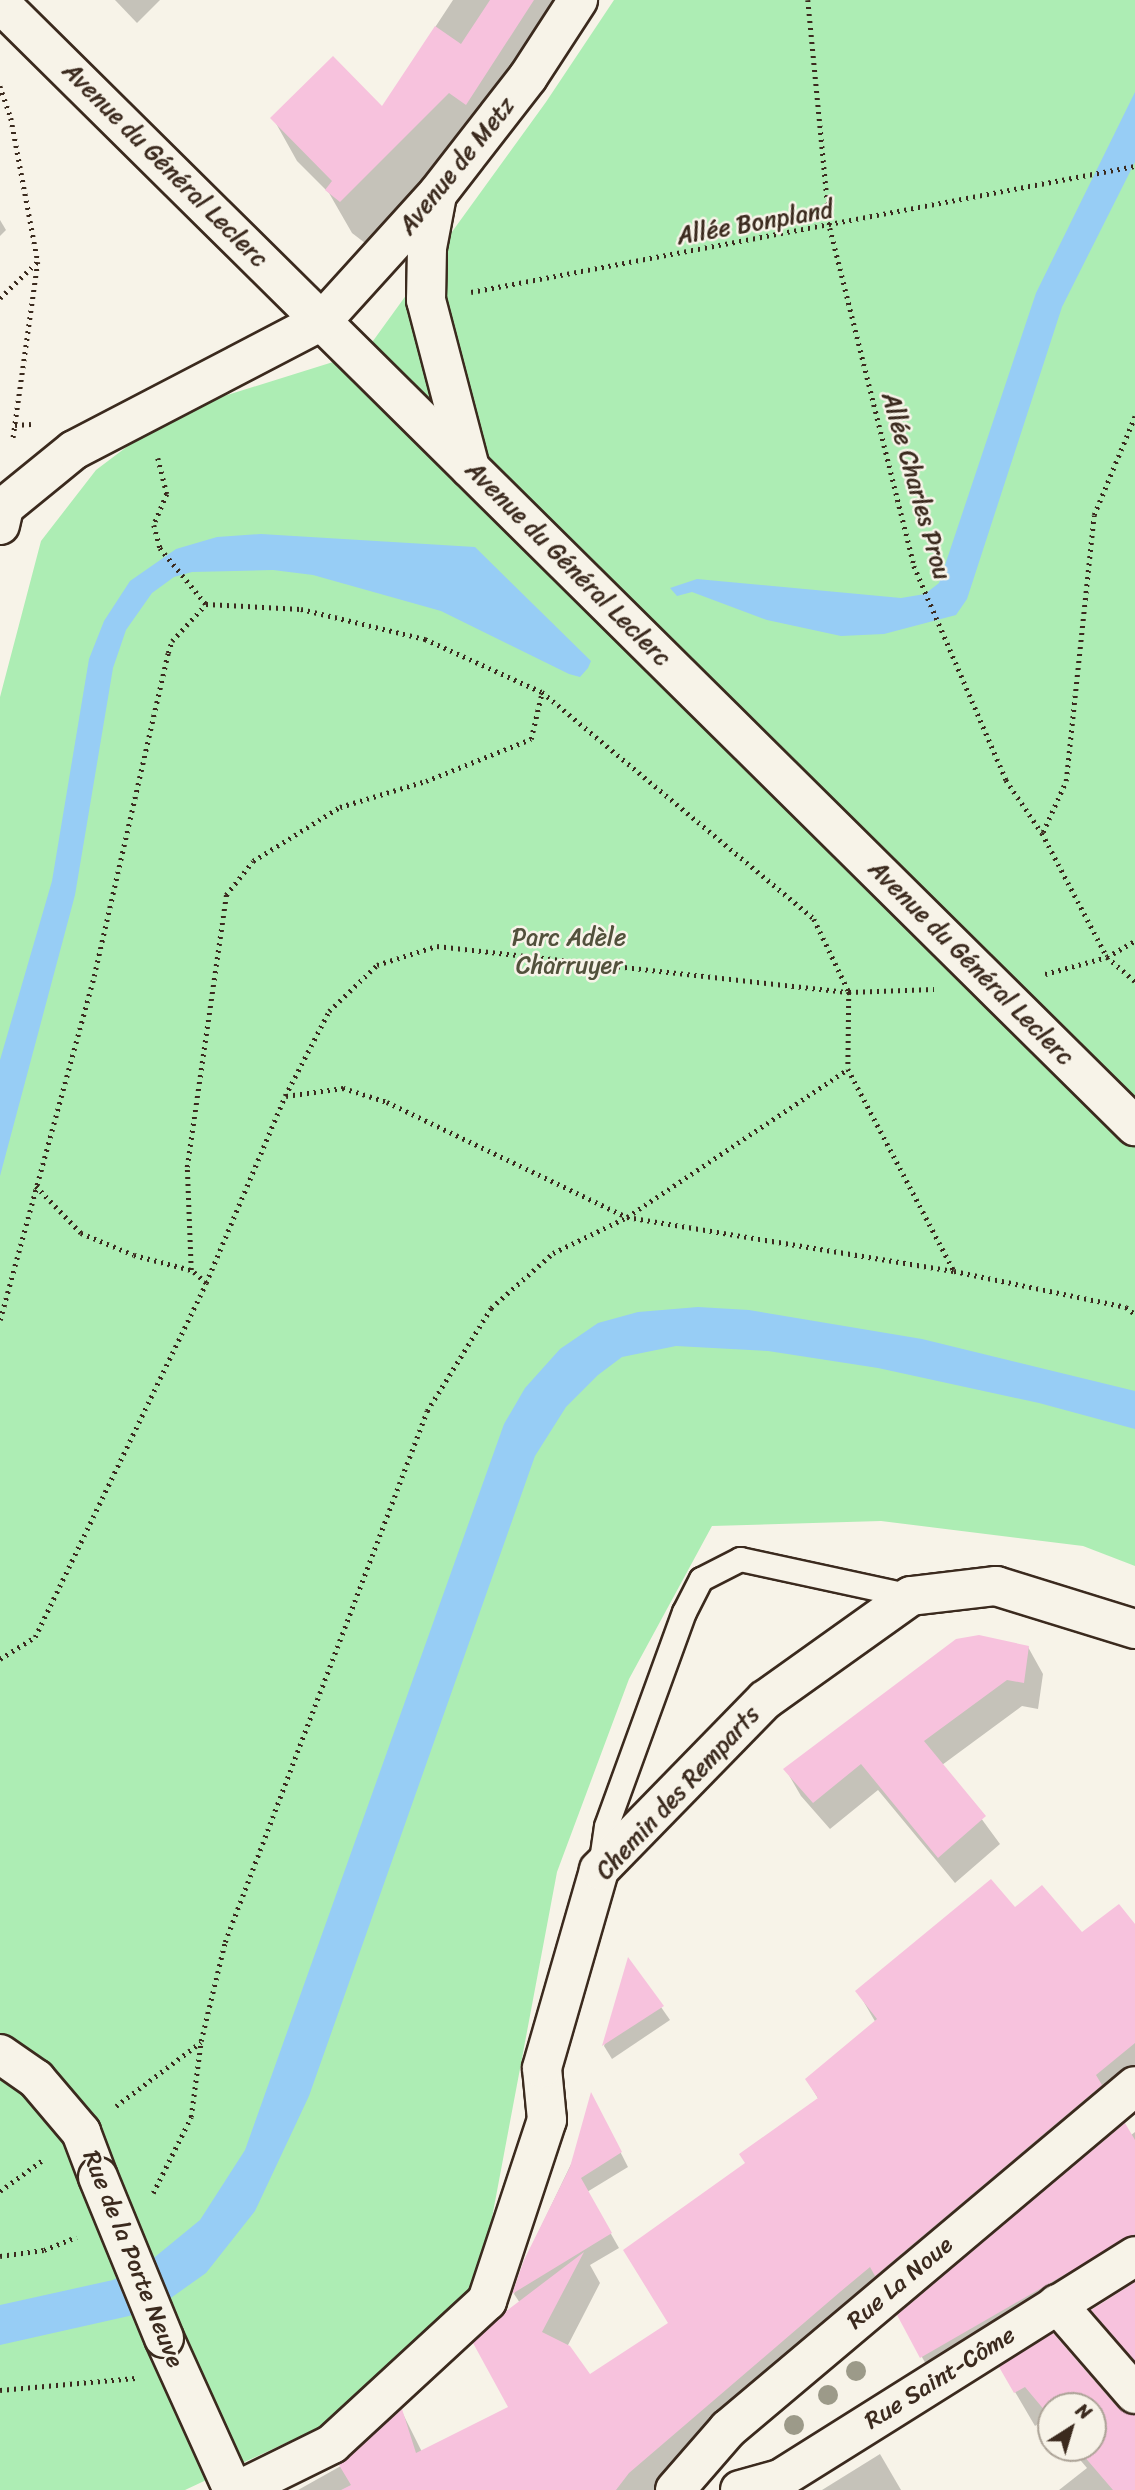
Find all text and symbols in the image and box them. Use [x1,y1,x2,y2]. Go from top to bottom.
street label: Avenue du Général Leclerc [56,56,274,274]
street label: Avenue de Metz [393,92,521,240]
street label: Allée Bonpland [675,195,835,251]
street label: Allée Charles Prou [875,388,957,584]
street label: Avenue du Général Leclerc [459,455,677,673]
street label: Avenue du Général Leclerc [862,854,1080,1072]
park label: Parc Adèle Charruyer [512,924,626,980]
street label: Chemin des Remparts [590,1700,766,1886]
street label: Rue de la Porte Neuve [76,2146,190,2372]
street label: Rue La Noue [841,2231,959,2335]
street label: Rue Saint-Côme [859,2320,1021,2436]
north arrow [1037,2392,1107,2462]
text: N [1069,2394,1099,2429]

